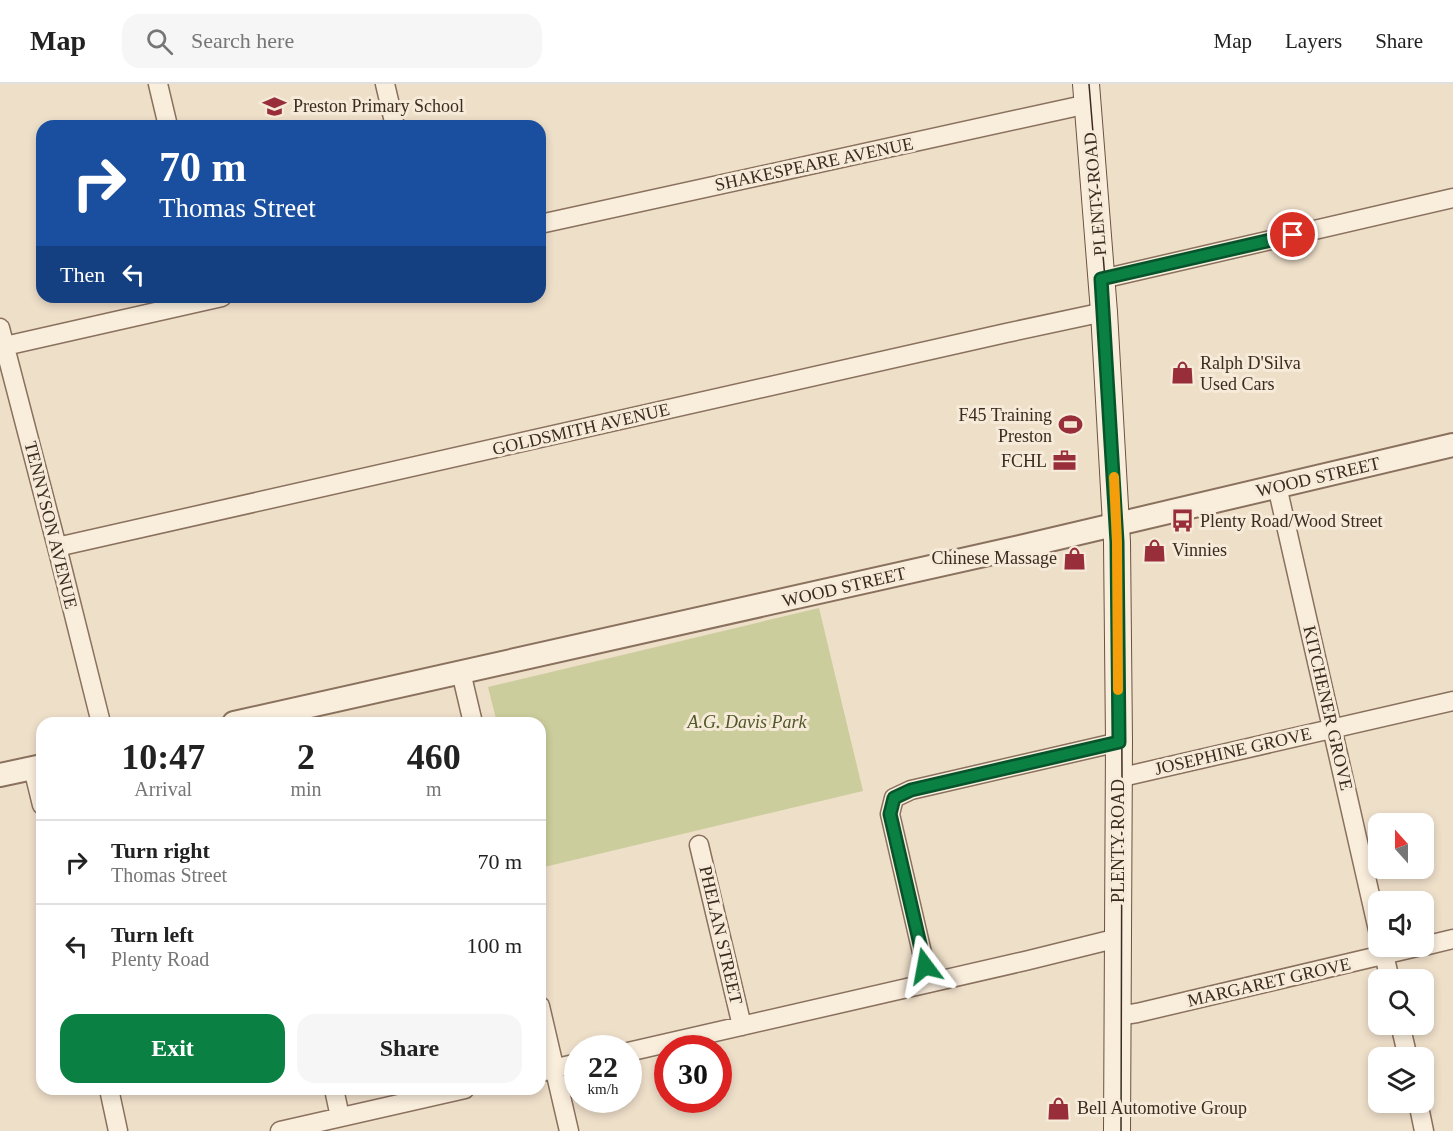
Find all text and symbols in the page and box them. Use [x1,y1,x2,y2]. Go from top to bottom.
search box [122,14,542,68]
text: Map [30,25,86,56]
icon: search [143,25,176,58]
text: Search here [191,28,294,53]
text: Map [1214,29,1252,53]
text: Layers [1285,29,1342,53]
text: Share [1375,29,1423,53]
school or university icon: Preston Primary School [262,93,288,119]
place label: Preston Primary School [293,96,464,116]
street label: PLENTY ROAD [1080,131,1110,257]
street label: SHAKESPEARE AVENUE [713,133,915,195]
icon: right [60,144,138,222]
text: 70 m [159,144,247,190]
text: Thomas Street [159,193,316,223]
pin [1267,209,1318,260]
icon: arrive [1276,218,1309,251]
icon: left [117,258,150,291]
text: Then [60,262,105,287]
place label: Ralph D'Silva Used Cars [1200,353,1301,394]
shop icon: Ralph D'Silva Used Cars [1169,360,1195,386]
street label: GOLDSMITH AVENUE [490,399,672,459]
place label: F45 Training Preston [958,405,1052,446]
sports icon: F45 Training Preston [1057,412,1083,438]
street label: TENNYSON AVENUE [20,439,82,611]
office icon: FCHL [1052,448,1078,474]
place label: FCHL [1001,451,1047,471]
street label: WOOD STREET [1254,453,1382,501]
bus stop icon: Plenty Road/Wood Street [1169,508,1195,534]
place label: Plenty Road/Wood Street [1200,511,1383,531]
shop icon: Vinnies [1141,537,1167,563]
place label: Vinnies [1172,540,1227,560]
shop icon: Chinese Massage [1062,545,1088,571]
place label: Chinese Massage [932,548,1057,568]
street label: WOOD STREET [780,563,908,611]
street label: KITCHENER GROVE [1299,624,1357,792]
park label: A.G. Davis Park [687,712,807,732]
street label: JOSEPHINE GROVE [1153,723,1313,779]
text: 10:47 [121,737,205,777]
text: 2 [297,737,315,777]
text: 460 [407,737,461,777]
text: Arrival [134,778,192,800]
text: min [290,778,322,800]
text: m [426,778,442,800]
street label: PLENTY ROAD [1108,779,1128,903]
north arrow [1368,813,1434,879]
map controls [1368,813,1434,1113]
text: Turn right [111,838,210,863]
icon: right [60,846,93,879]
text: 70 m [477,849,522,874]
text: Thomas Street [111,864,227,886]
street label: PHELAN STREET [695,864,747,1006]
button: sound [1368,891,1434,957]
text: Turn left [111,922,194,947]
icon: left [60,930,93,963]
text: 100 m [466,933,522,958]
position arrow [893,934,957,998]
text: Plenty Road [111,948,209,970]
street label: MARGARET GROVE [1185,953,1353,1011]
button: search [1368,969,1434,1035]
button: Exit [60,1014,285,1083]
button: Share [297,1014,522,1083]
speed limit sign: 30 [654,1035,732,1113]
button: layers [1368,1047,1434,1113]
text: 22 [588,1050,618,1083]
text: km/h [588,1081,618,1097]
shop icon: Bell Automotive Group [1046,1095,1072,1121]
place label: Bell Automotive Group [1077,1098,1247,1118]

